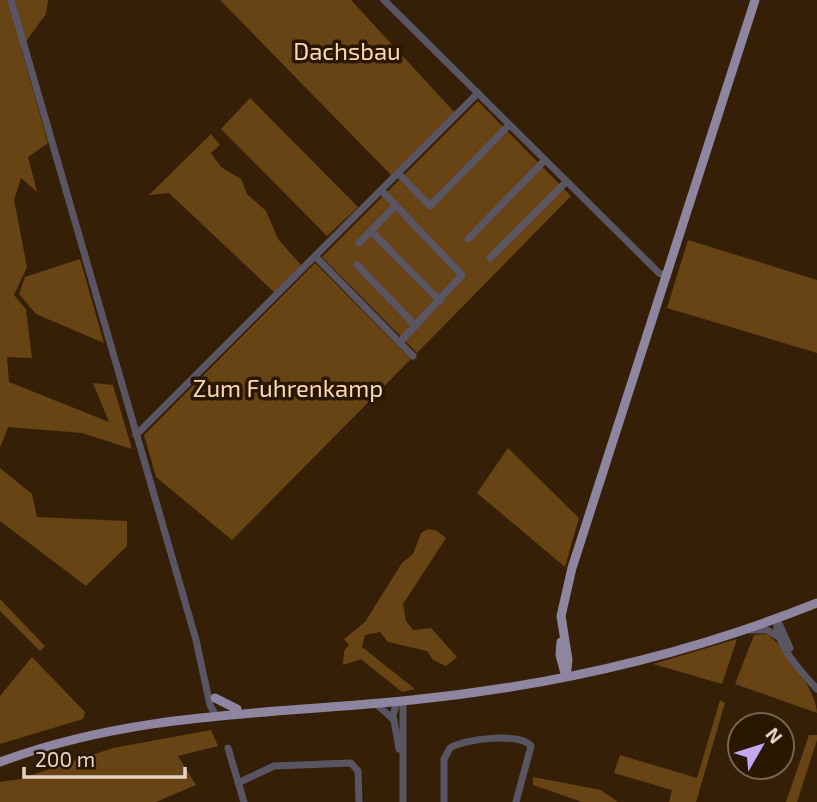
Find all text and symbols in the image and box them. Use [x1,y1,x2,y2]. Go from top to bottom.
park label: Dachsbau [293,36,401,65]
park label: Zum Fuhrenkamp [193,373,383,402]
north arrow [726,711,796,781]
text: N [761,722,788,748]
scale bar [24,736,186,780]
text: 200 m [35,746,95,771]

